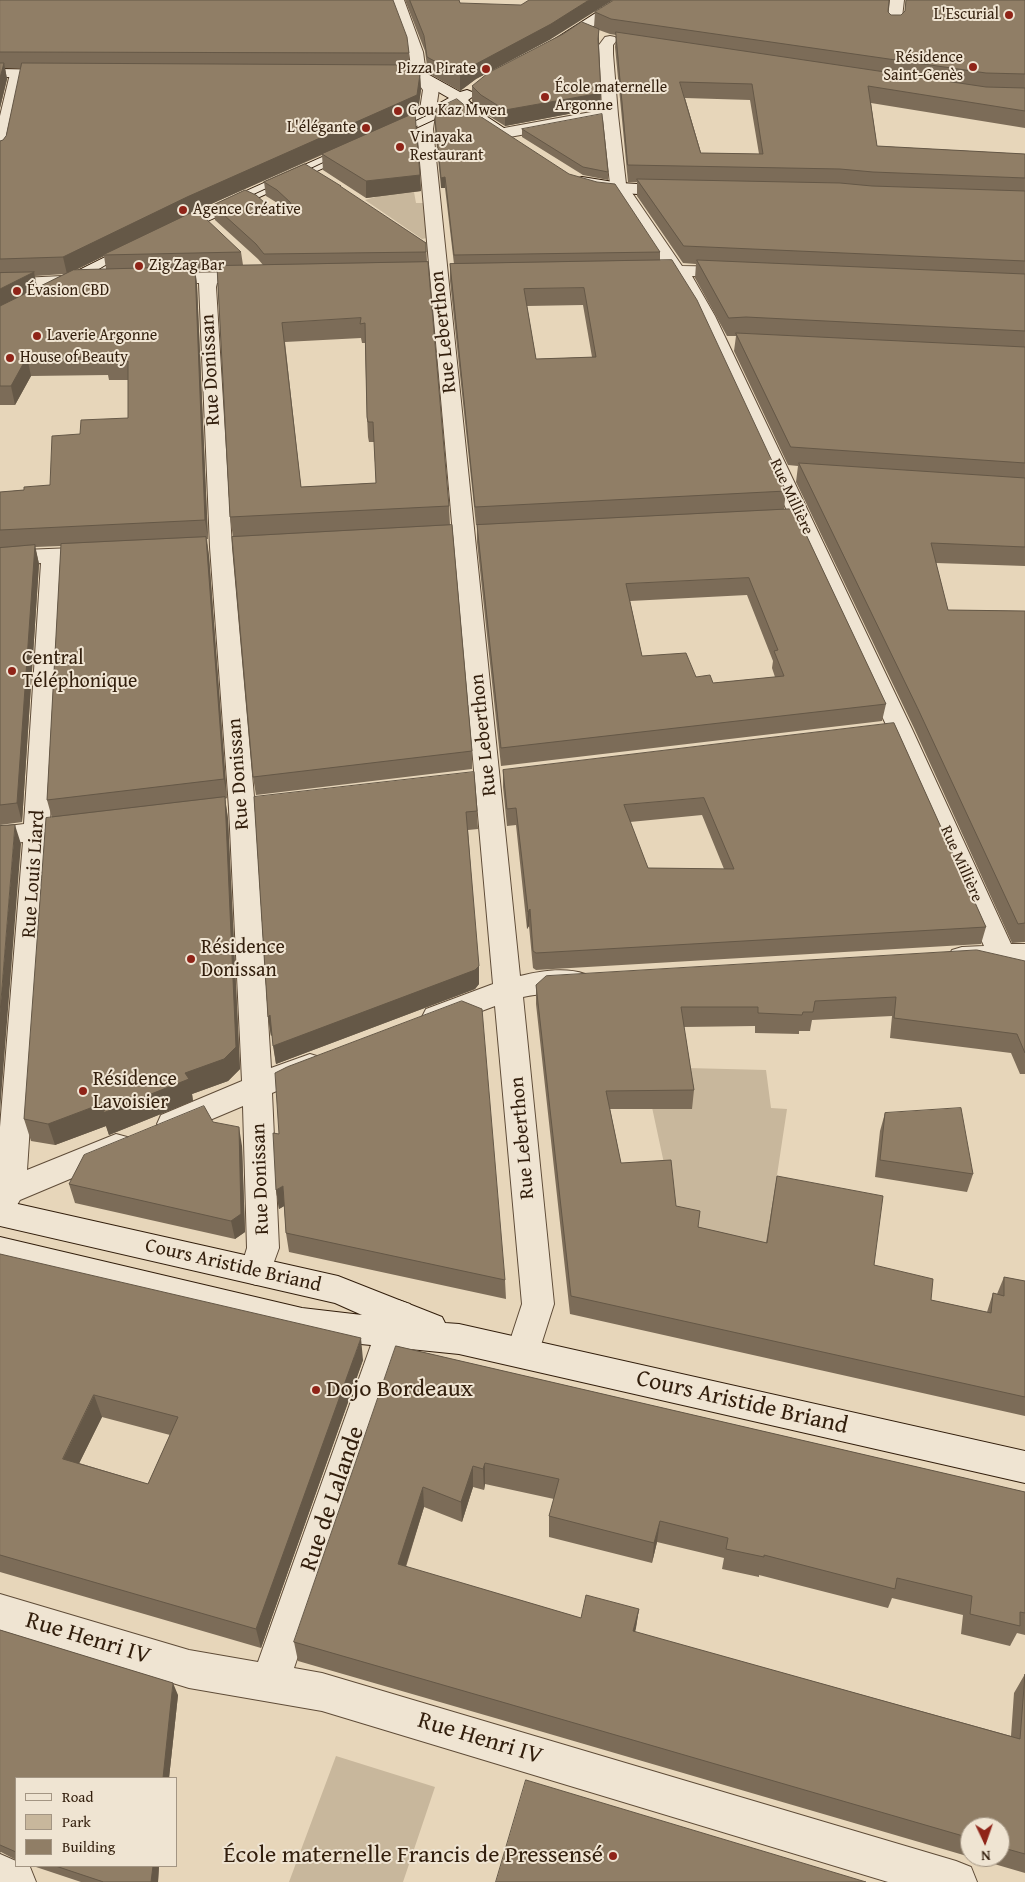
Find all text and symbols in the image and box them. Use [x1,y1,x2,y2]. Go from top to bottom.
place label: L'Escurial [934,5,999,25]
marker: L'Escurial [1003,9,1015,21]
place label: Résidence Saint-Genès [883,48,963,86]
place label: Pizza Pirate [398,59,476,79]
marker: Résidence Saint-Genès [967,61,979,73]
marker: Pizza Pirate [480,63,492,75]
place label: École maternelle Argonne [555,78,667,116]
marker: École maternelle Argonne [539,91,551,103]
place label: Gou Kaz Mwen [408,101,506,121]
marker: Gou Kaz Mwen [392,105,404,117]
place label: L'élégante [287,118,356,138]
marker: L'élégante [360,122,372,134]
place label: Vinayaka Restaurant [410,128,484,166]
marker: Vinayaka Restaurant [394,141,406,153]
place label: Agence Créative [193,200,301,220]
marker: Agence Créative [177,204,189,216]
place label: Zig Zag Bar [149,256,224,276]
marker: Zig Zag Bar [133,260,145,272]
street label: Rue Leberthon [426,270,462,394]
place label: Évasion CBD [27,281,109,301]
marker: Évasion CBD [11,285,23,297]
street label: Rue Donissan [196,314,226,426]
place label: Laverie Argonne [47,326,157,346]
marker: Laverie Argonne [31,330,43,342]
place label: House of Beauty [20,348,128,368]
marker: House of Beauty [4,352,16,364]
street label: Rue Millière [765,456,817,538]
place label: Central Téléphonique [22,647,137,694]
marker: Central Téléphonique [6,665,18,677]
street label: Rue Leberthon [466,673,502,797]
street label: Rue Donissan [223,717,255,831]
street label: Rue Louis Liard [18,809,50,939]
street label: Rue Millière [936,823,986,905]
place label: Résidence Donissan [201,936,285,983]
marker: Résidence Donissan [185,953,197,965]
place label: Résidence Lavoisier [93,1068,177,1115]
street label: Rue Leberthon [506,1076,540,1200]
marker: Résidence Lavoisier [77,1085,89,1097]
street label: Rue Donissan [247,1123,275,1235]
street label: Cours Aristide Briand [143,1234,323,1298]
street label: Cours Aristide Briand [633,1365,851,1441]
place label: Dojo Bordeaux [326,1376,473,1404]
marker: Dojo Bordeaux [310,1384,322,1396]
street label: Rue de Lalande [295,1423,371,1575]
street label: Rue Henri IV [22,1606,154,1672]
street label: Rue Henri IV [414,1706,546,1772]
legend [15,1777,178,1867]
text: Road [62,1786,93,1807]
text: Park [62,1811,91,1832]
north arrow [960,1817,1010,1867]
text: Building [62,1836,115,1857]
place label: École maternelle Francis de Pressensé [223,1842,603,1870]
text: N [981,1846,991,1866]
marker: École maternelle Francis de Pressensé [607,1850,619,1862]

